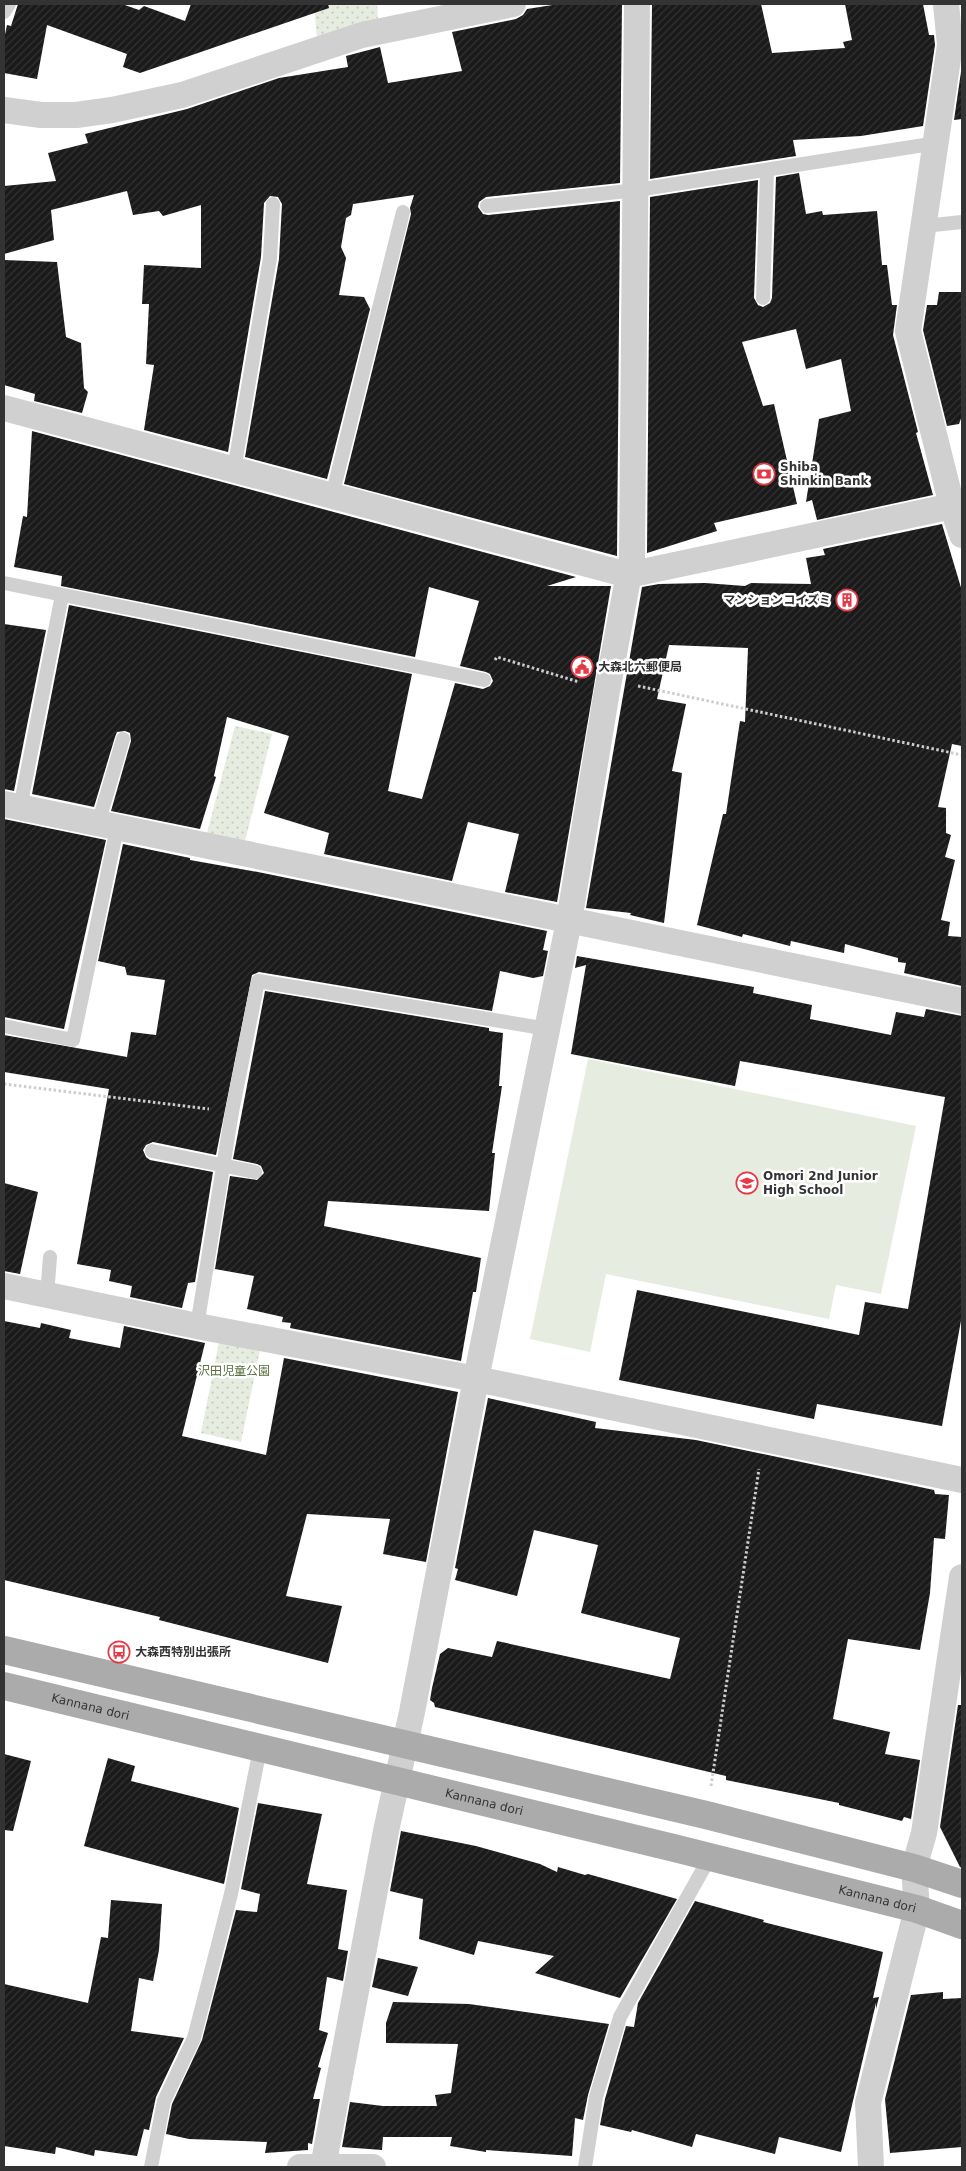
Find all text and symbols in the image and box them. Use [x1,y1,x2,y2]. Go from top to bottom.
place label: Shiba Shinkin Bank [780,460,869,488]
bank icon: Shiba Shinkin Bank [752,462,776,486]
building icon: マンションコイズミ [835,588,859,612]
place label: マンションコイズミ [723,593,831,607]
public building icon: 大森北六郵便局 [570,655,594,679]
place label: 大森北六郵便局 [598,660,682,674]
place label: Omori 2nd Junior High School [763,1169,878,1197]
school or university icon: Omori 2nd Junior High School [735,1171,759,1195]
park label: 沢田児童公園 [198,1364,270,1378]
bus stop icon: 大森西特別出張所 [107,1640,131,1664]
place label: 大森西特別出張所 [135,1645,231,1659]
street label: Kannana dori [50,1691,131,1723]
street label: Kannana dori [444,1786,525,1818]
street label: Kannana dori [837,1883,918,1916]

